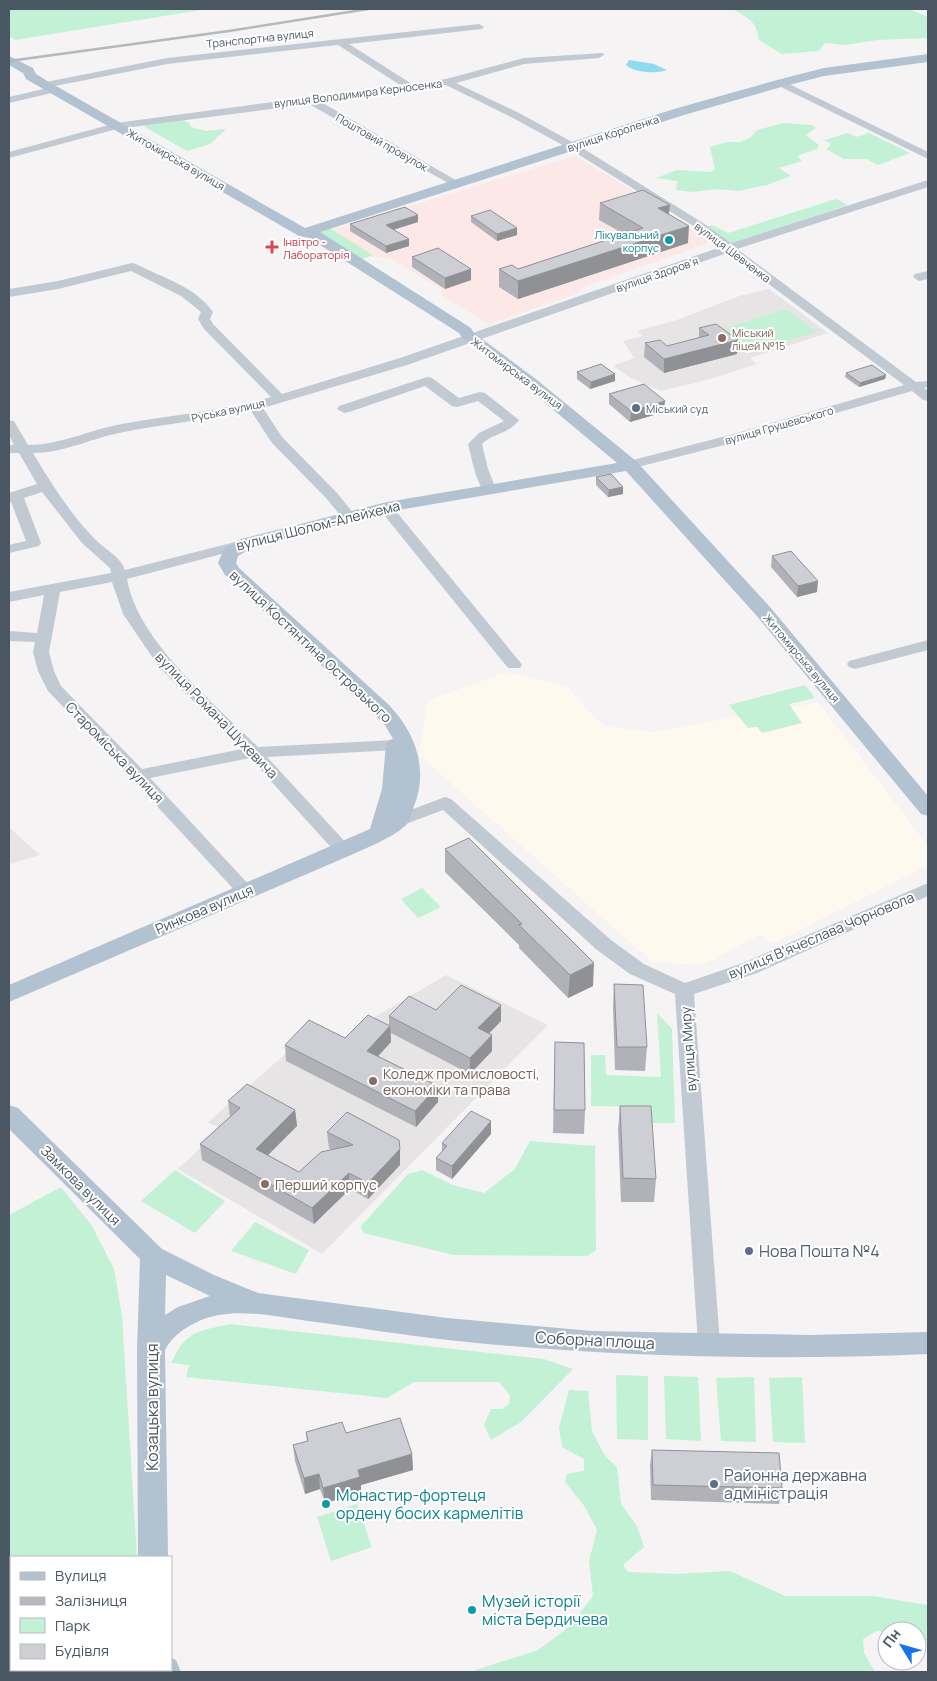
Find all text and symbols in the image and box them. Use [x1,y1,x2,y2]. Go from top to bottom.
street label: Транспортна вулиця [206,25,314,51]
street label: вулиця Володимира Керносенка [273,75,443,111]
street label: Поштовий провулок [333,109,431,175]
street label: вулиця Короленка [565,111,661,155]
street label: Житомирська вулиця [124,125,228,193]
street label: вулиця Шевченка [692,218,774,286]
place label: Лікувальний корпус [594,227,659,255]
place label: Інвітро - Лабораторія [283,234,349,262]
marker: Лікувальний корпус [663,234,675,246]
marker: Інвітро - Лабораторія [265,240,279,254]
street label: вулиця Здоровʼя [614,253,700,295]
place label: Міський ліцей №15 [732,325,785,353]
marker: Міський ліцей №15 [716,332,728,344]
street label: Житомирська вулиця [468,334,566,412]
street label: Руська вулиця [190,395,266,425]
place label: Міський суд [646,401,708,416]
marker: Міський суд [630,402,642,414]
street label: вулиця Грушевського [723,402,836,448]
street label: вулиця Шолом-Алейхема [234,495,402,555]
street label: вулиця Костянтина Острозького [226,566,396,726]
street label: Житомирська вулиця [761,611,843,705]
street label: вулиця Романа Шухевича [151,648,283,782]
street label: Староміська вулиця [62,697,168,807]
street label: Ринкова вулиця [152,880,256,938]
street label: вулиця Вʼячеслава Чорновола [725,887,917,983]
street label: вулиця Миру [676,1005,700,1092]
place label: Коледж промисловості, економіки та права [383,1064,540,1099]
marker: Коледж промисловості, економіки та права [367,1075,379,1087]
street label: Замкова вулиця [37,1141,125,1229]
place label: Перший корпус [275,1175,377,1194]
marker: Перший корпус [259,1178,271,1190]
place label: Нова Пошта №4 [759,1240,880,1262]
marker: Нова Пошта №4 [743,1245,755,1257]
street label: Соборна площа [535,1326,655,1354]
street label: Козацька вулиця [141,1343,163,1471]
place label: Районна державна адміністрація [724,1464,867,1504]
marker: Районна державна адміністрація [708,1478,720,1490]
place label: Монастир-фортеця ордену босих кармелітів [336,1484,524,1524]
marker: Монастир-фортеця ордену босих кармелітів [320,1498,332,1510]
legend [10,1556,172,1671]
text: Вулиця [55,1565,107,1586]
text: Залізниця [55,1590,127,1611]
place label: Музей історії міста Бердичева [482,1590,608,1630]
marker: Музей історії міста Бердичева [466,1604,478,1616]
text: Парк [55,1615,91,1636]
north arrow [877,1621,927,1671]
text: Пн [878,1625,904,1651]
text: Будівля [55,1640,109,1661]

